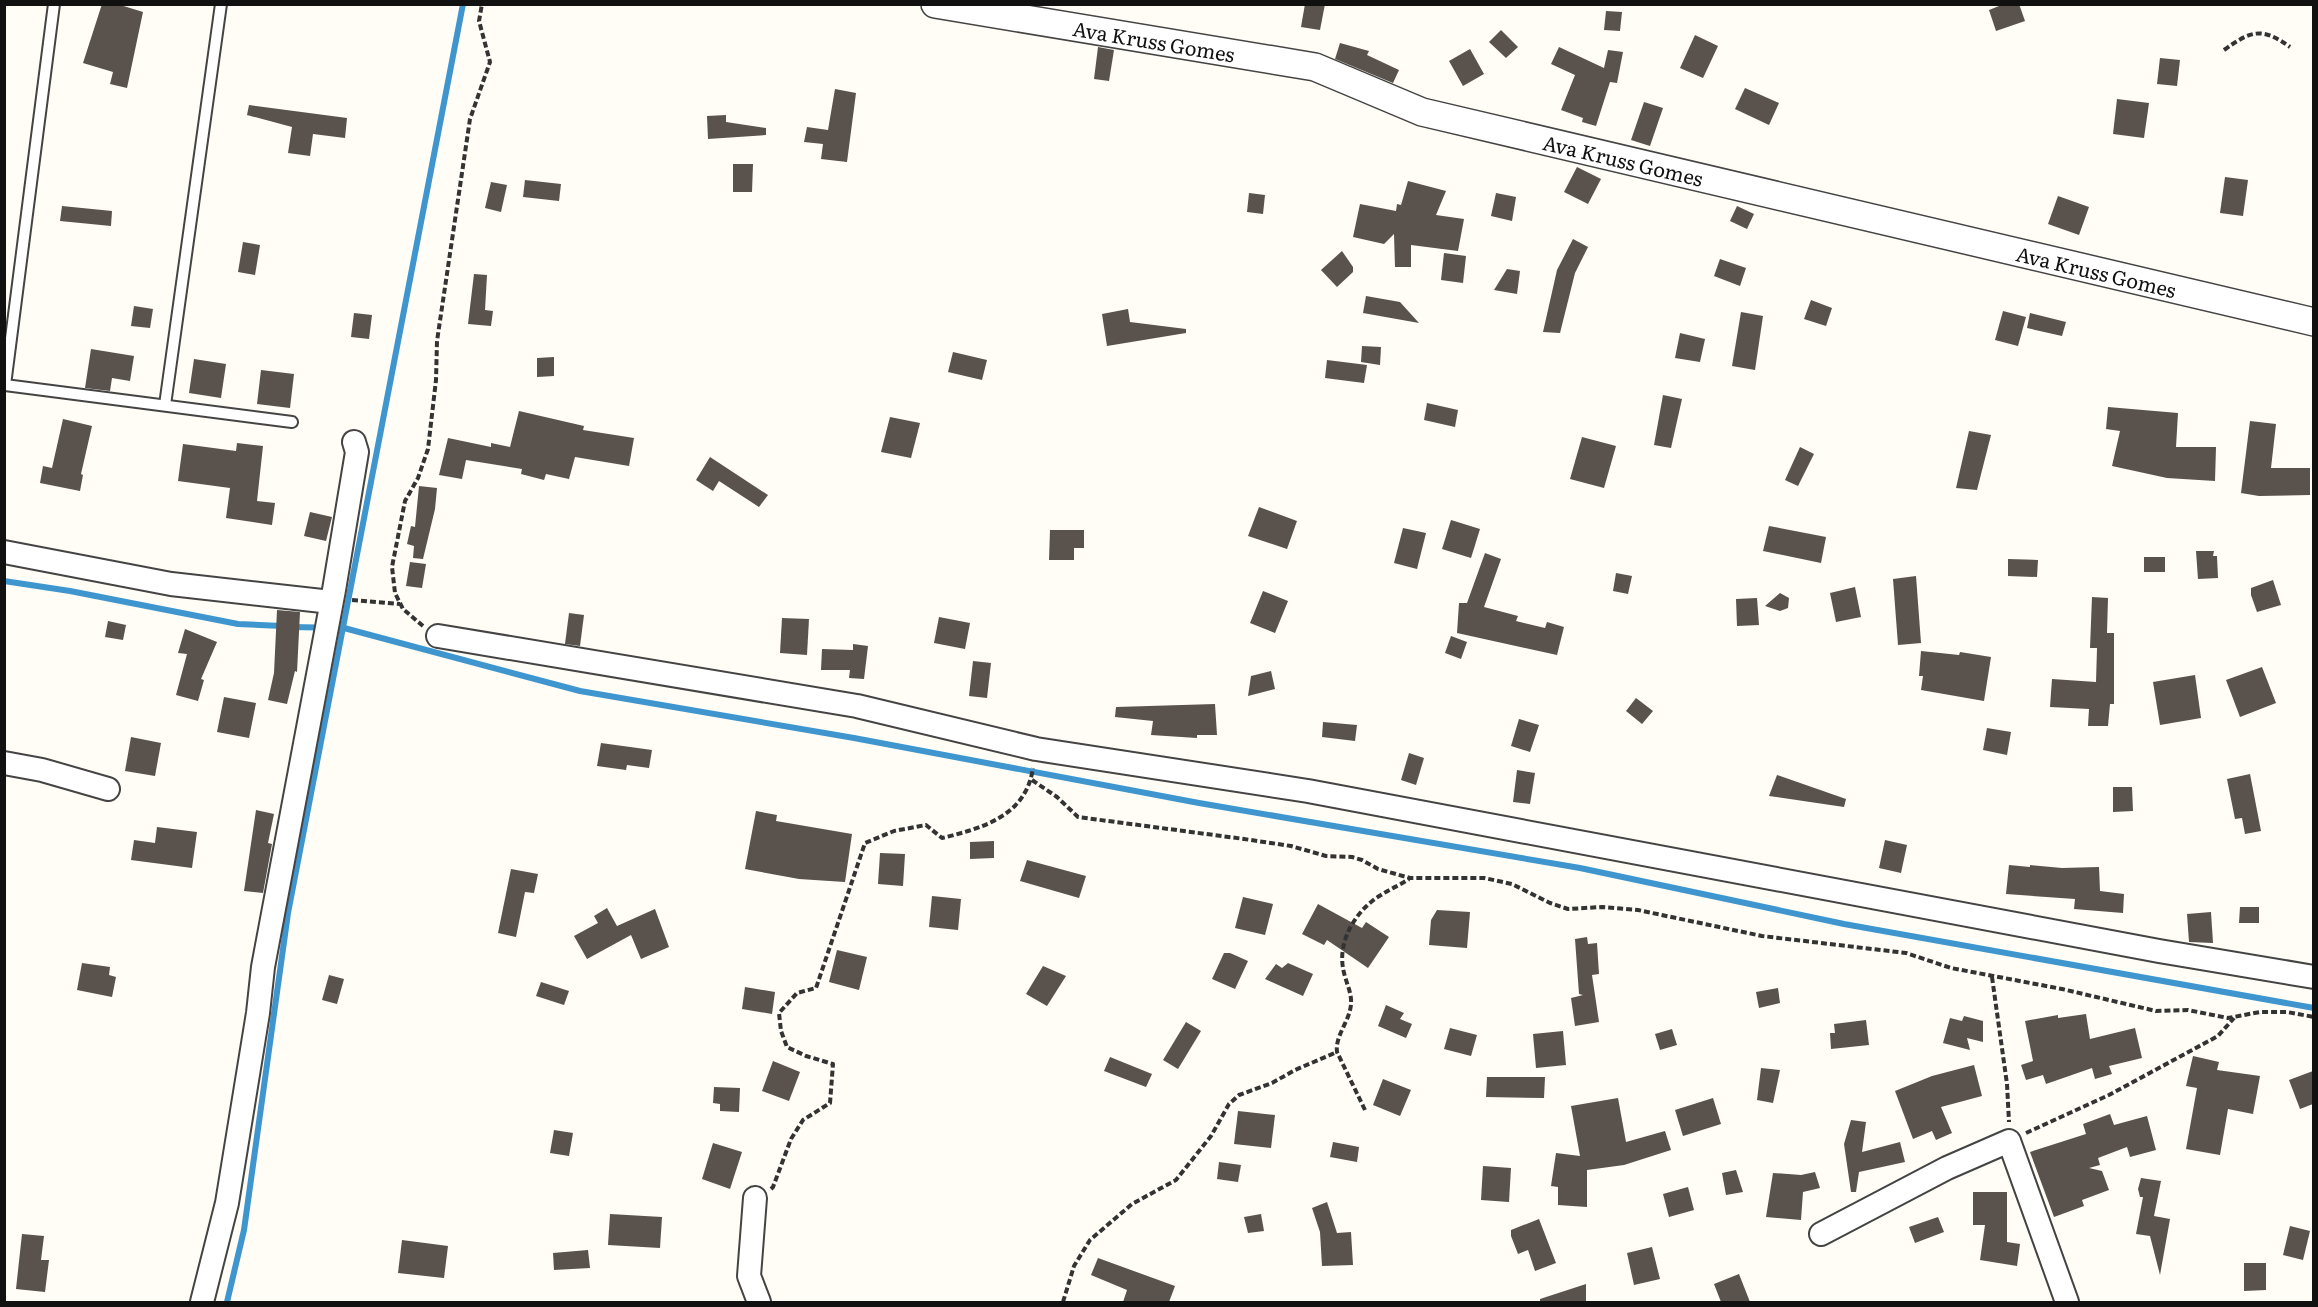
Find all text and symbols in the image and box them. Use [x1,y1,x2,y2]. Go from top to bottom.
street label: Ava Kruss Gomes [1071,12,1237,68]
street label: Ava Kruss Gomes [1540,126,1706,193]
street label: Ava Kruss Gomes [2013,237,2179,304]

